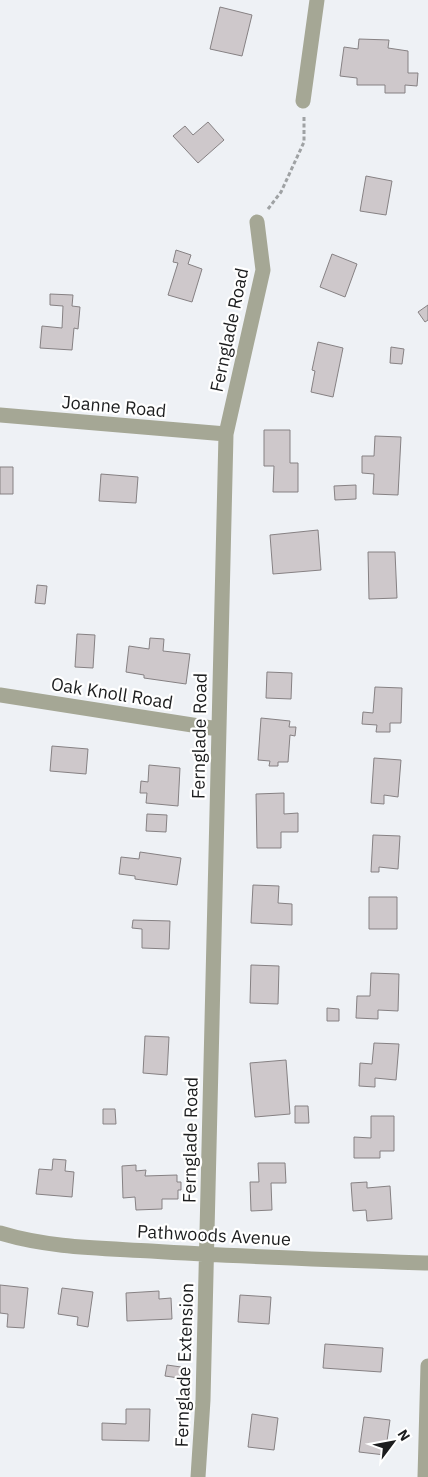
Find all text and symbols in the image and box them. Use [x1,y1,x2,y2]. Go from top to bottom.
street label: Fernglade Road [205,266,253,394]
street label: Joanne Road [61,390,167,422]
street label: Oak Knoll Road [49,672,175,714]
street label: Fernglade Road [186,673,212,799]
street label: Fernglade Road [177,1077,203,1203]
street label: Pathwoods Avenue [136,1219,292,1251]
street label: Fernglade Extension [170,1282,198,1448]
north arrow [368,1417,418,1467]
text: N [394,1426,414,1444]

